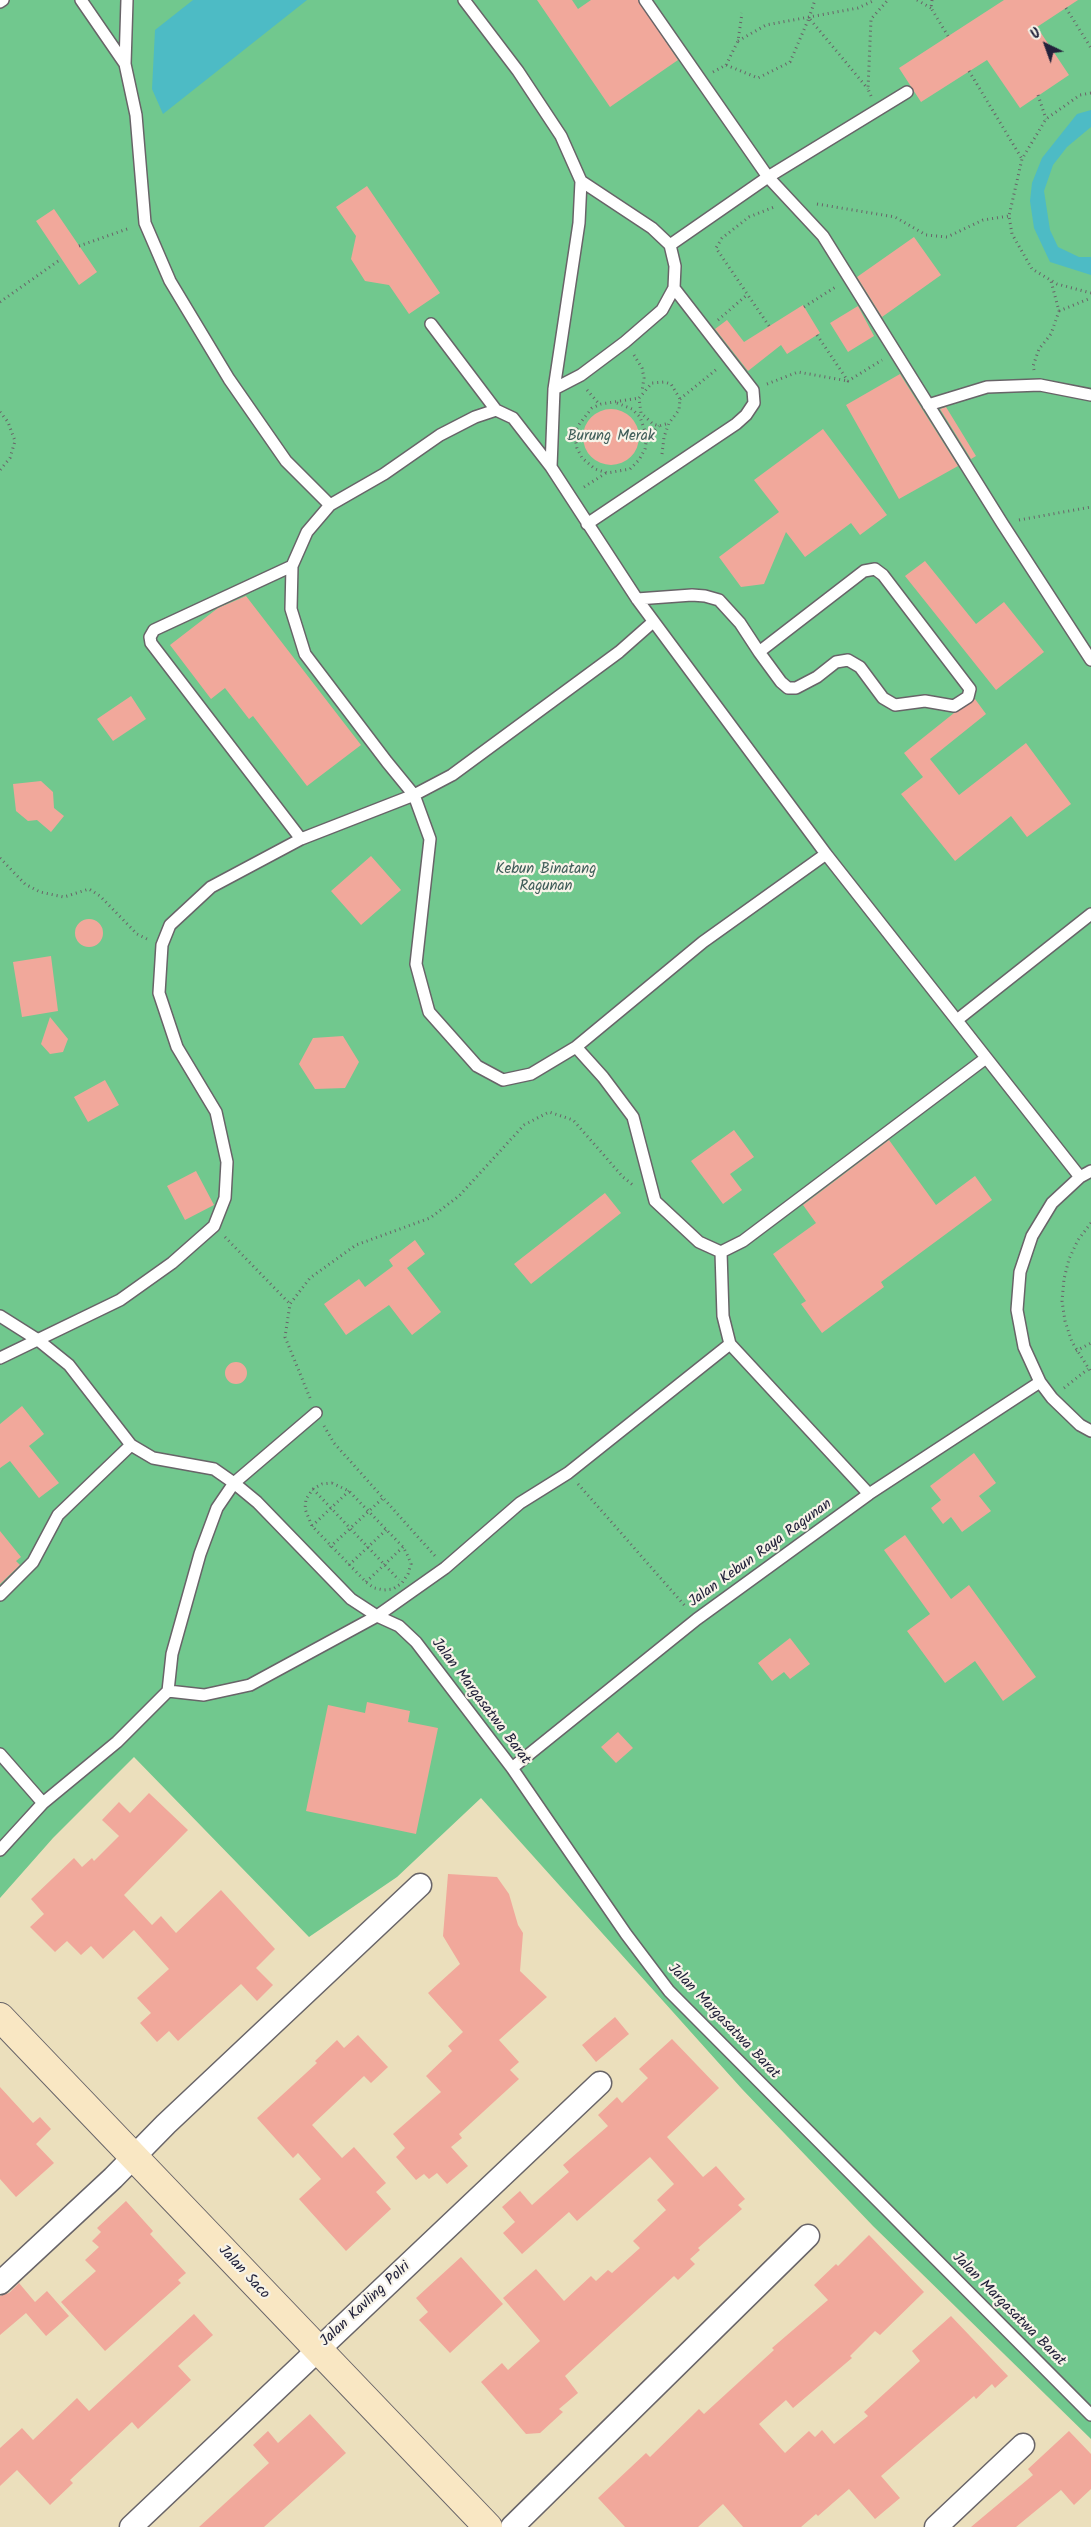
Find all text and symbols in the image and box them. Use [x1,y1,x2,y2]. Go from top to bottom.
north arrow [1021,20,1071,70]
text: U [1026,23,1046,45]
park label: Burung Merak [567,428,655,446]
park label: Kebun Binatang Ragunan [496,861,596,896]
street label: Jalan Kebun Raya Ragunan [686,1496,836,1612]
street label: Jalan Margasatwa Barat [427,1635,533,1769]
street label: Jalan Margasatwa Barat [663,1961,783,2083]
street label: Jalan Saco [213,2242,273,2304]
street label: Jalan Margasatwa Barat [947,2249,1069,2371]
street label: Jalan Kavling Polri [317,2259,415,2351]

